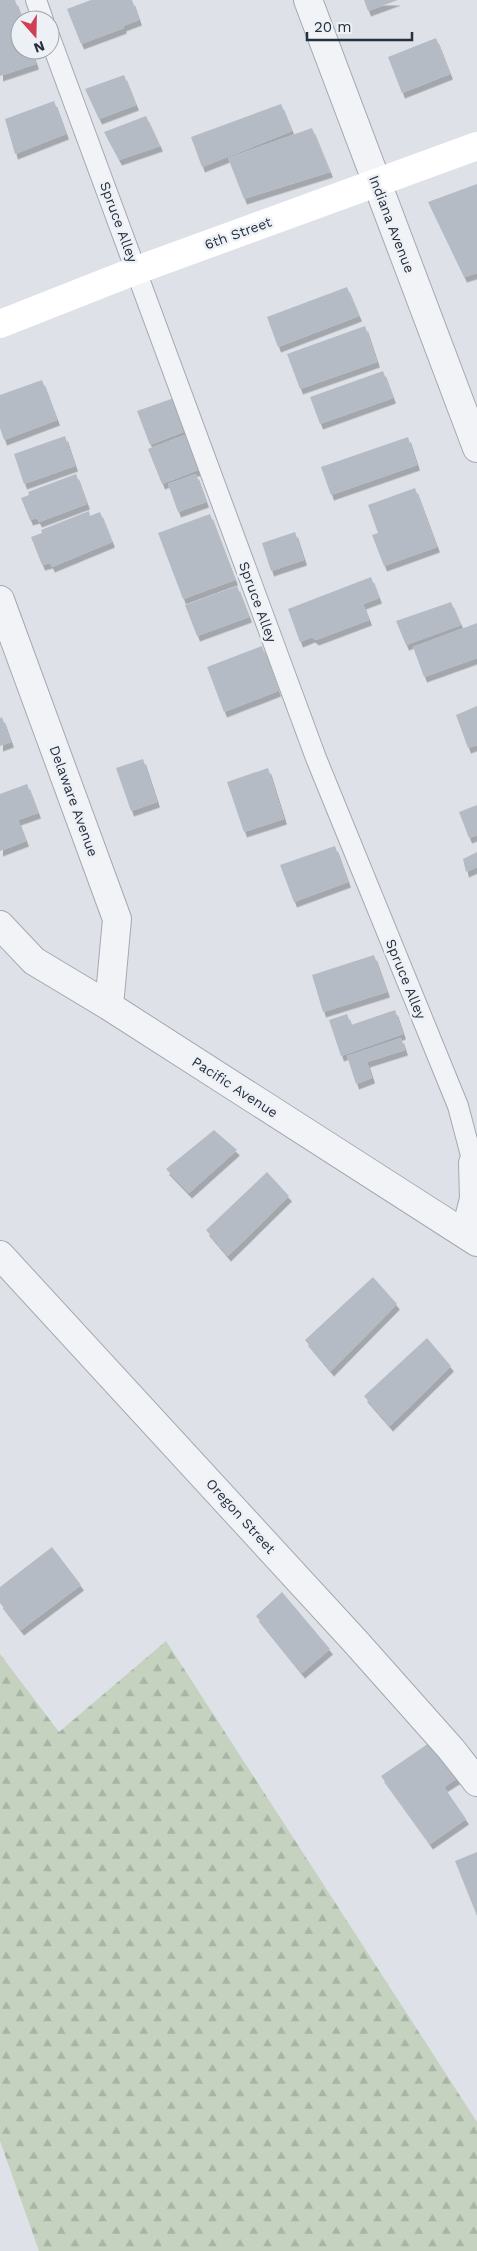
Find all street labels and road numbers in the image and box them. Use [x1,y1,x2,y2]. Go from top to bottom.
street label: Indiana Avenue [366,173,418,275]
street label: Spruce Alley [97,179,141,265]
street label: 6th Street [202,213,274,252]
street label: Spruce Alley [236,559,280,645]
street label: Delaware Avenue [46,743,102,859]
street label: Spruce Alley [383,937,430,1022]
street label: Pacific Avenue [189,1053,281,1121]
street label: Oregon Street [203,1475,279,1557]

